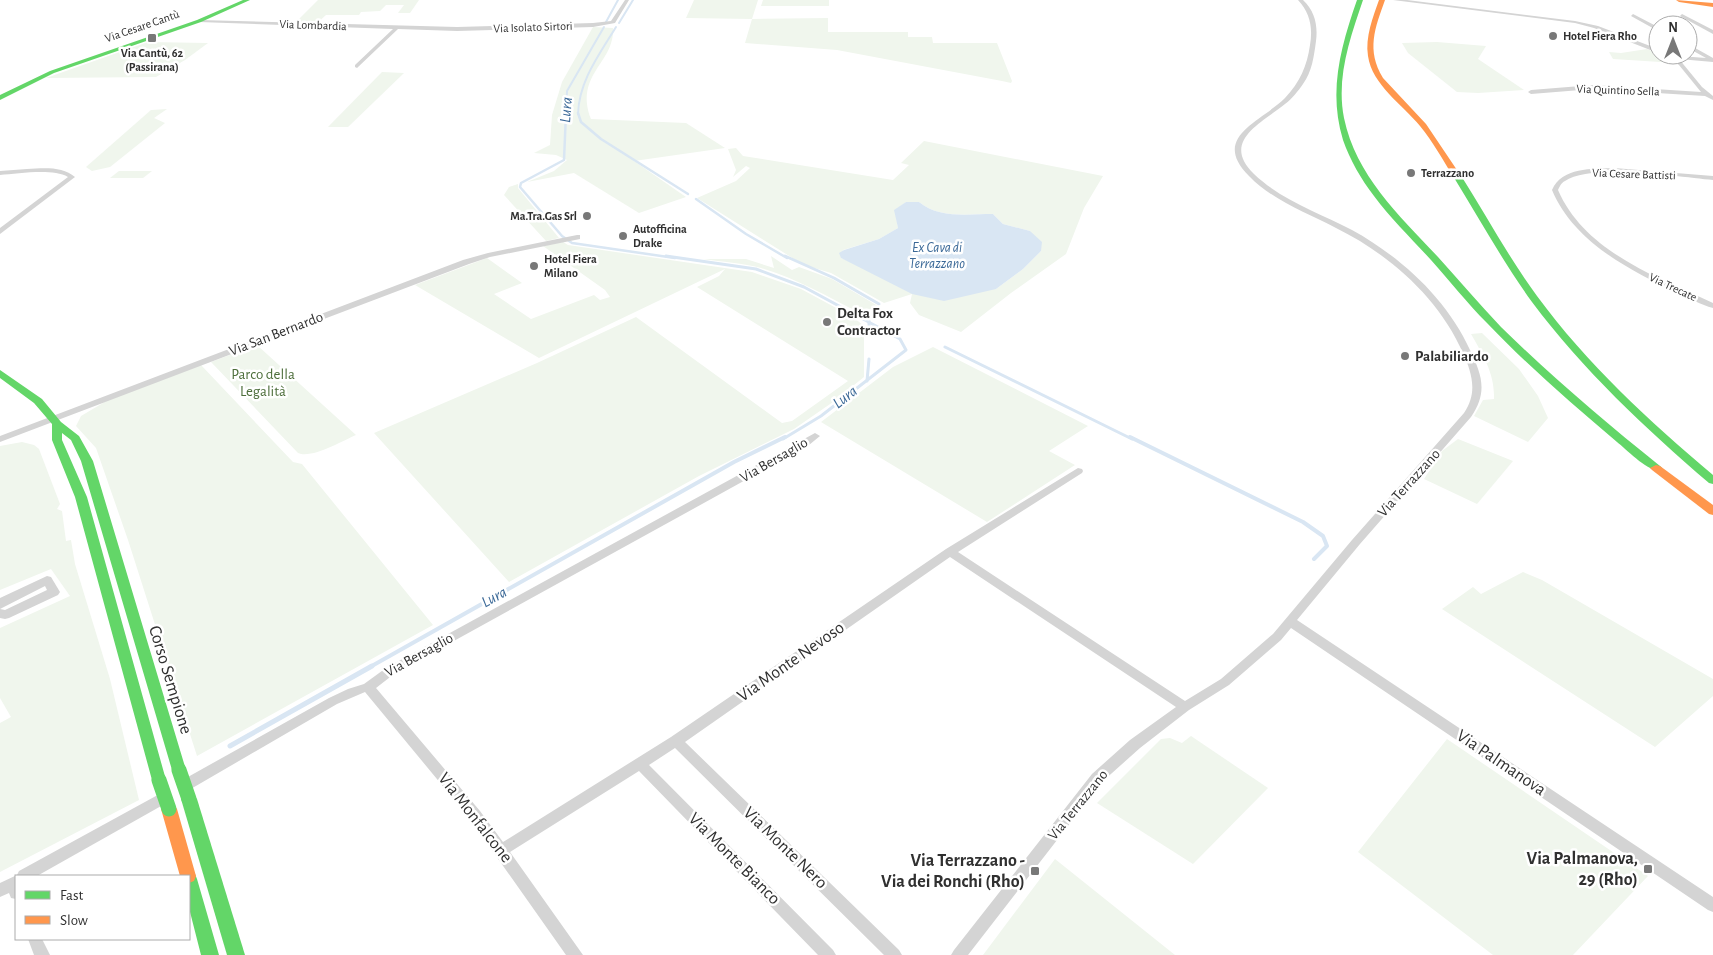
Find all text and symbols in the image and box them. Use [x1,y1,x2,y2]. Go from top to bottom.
street label: Via Cesare Cantù [103,8,181,44]
north arrow [1648,15,1698,65]
street label: Via Lombardia [279,18,347,32]
street label: Via Isolato Sirtori [493,20,573,34]
text: N [1668,21,1678,35]
marker: Hotel Fiera Rho [1547,30,1559,42]
place label: Hotel Fiera Rho [1563,30,1637,42]
marker: Via Cantù, 62 (Passirana) [146,32,158,44]
place label: Via Cantù, 62 (Passirana) [121,47,184,74]
street label: Via Quintino Sella [1576,83,1660,98]
water label: Lura [557,96,575,124]
marker: Terrazzano [1405,167,1417,179]
place label: Terrazzano [1421,167,1474,179]
street label: Via Cesare Battisti [1592,167,1676,181]
place label: Ma.Tra.Gas Srl [510,210,577,222]
marker: Ma.Tra.Gas Srl [581,210,593,222]
place label: Autofficina Drake [633,223,687,249]
marker: Autofficina Drake [617,230,629,242]
water label: Ex Cava di Terrazzano [909,241,965,271]
place label: Hotel Fiera Milano [544,253,597,279]
marker: Hotel Fiera Milano [528,260,540,272]
street label: Via Trecate [1647,271,1699,303]
place label: Delta Fox Contractor [837,306,901,338]
street label: Via San Bernardo [227,309,325,359]
marker: Delta Fox Contractor [821,316,833,328]
place label: Palabiliardo [1415,349,1489,364]
marker: Palabiliardo [1399,350,1411,362]
park label: Parco della Legalità [231,367,295,399]
water label: Lura [830,383,860,411]
street label: Via Bersaglio [737,435,811,485]
street label: Via Terrazzano [1375,446,1443,520]
water label: Lura [479,584,509,610]
street label: Via Monte Nevoso [734,618,848,706]
street label: Corso Sempione [145,624,195,736]
street label: Via Bersaglio [382,630,456,680]
street label: Via Palmanova [1453,727,1549,799]
street label: Via Terrazzano [1045,767,1111,843]
street label: Via Monfalcone [434,770,516,866]
street label: Via Monte Nero [739,804,831,893]
street label: Via Monte Bianco [685,810,783,908]
place label: Via Palmanova, 29 (Rho) [1527,850,1638,889]
place label: Via Terrazzano - Via dei Ronchi (Rho) [881,852,1025,891]
marker: Via Palmanova, 29 (Rho) [1642,863,1654,875]
marker: Via Terrazzano - Via dei Ronchi (Rho) [1029,865,1041,877]
legend [15,875,190,940]
text: Fast [60,888,84,903]
text: Slow [60,913,88,928]

